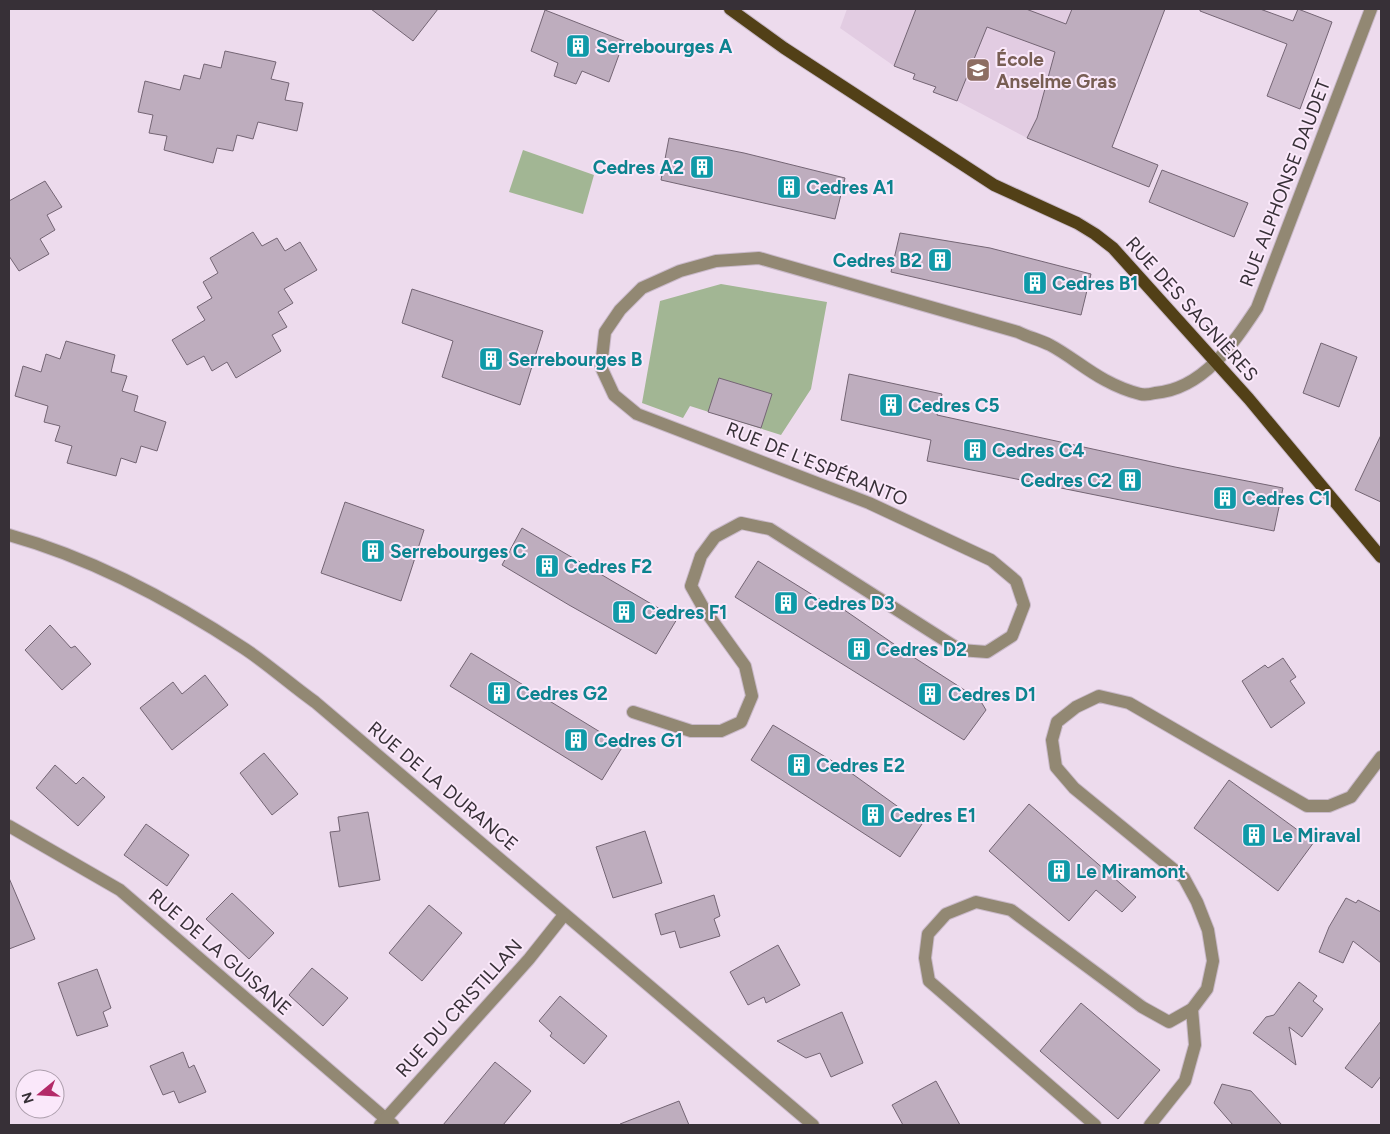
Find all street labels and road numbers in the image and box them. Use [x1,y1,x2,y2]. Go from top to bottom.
street label: RUE ALPHONSE DAUDET [1235,75,1335,290]
street label: RUE DES SAGNIÈRES [1121,232,1263,386]
street label: RUE DE L'ESPÉRANTO [723,417,911,511]
street label: RUE DE LA DURANCE [363,717,523,855]
street label: RUE DE LA GUISANE [144,884,296,1020]
street label: RUE DU CRISTILLAN [391,934,527,1082]

